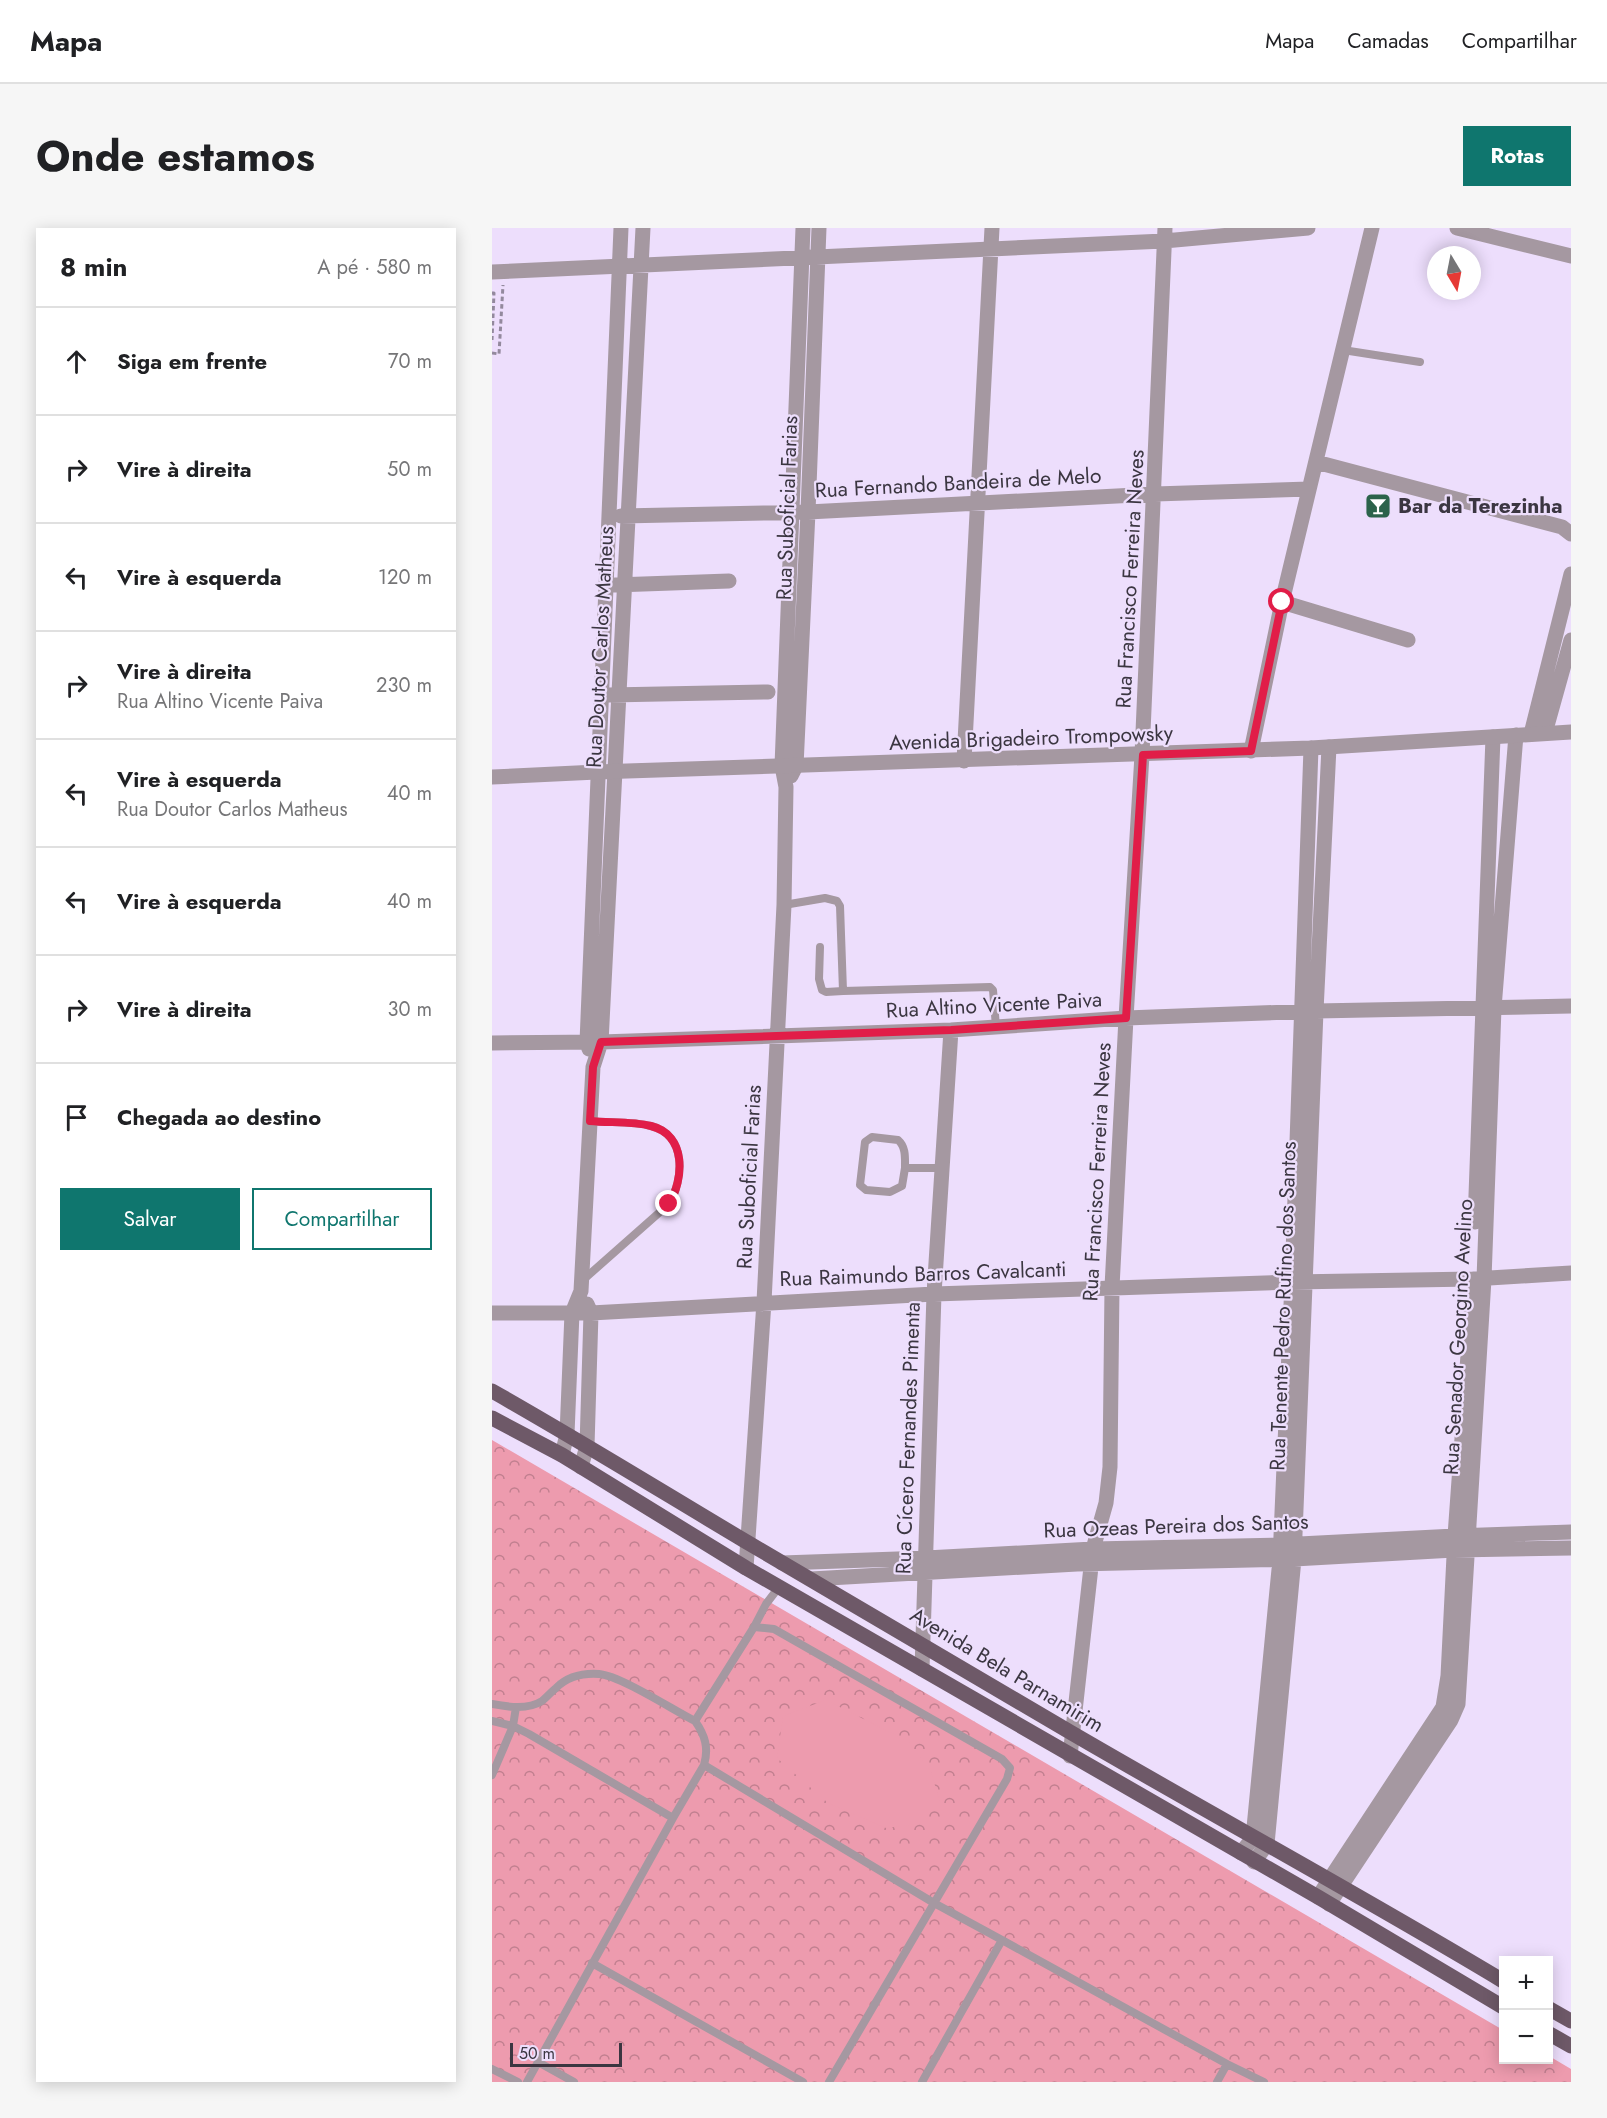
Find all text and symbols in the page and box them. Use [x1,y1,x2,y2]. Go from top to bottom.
text: Mapa [30,21,102,62]
text: Mapa [1265,26,1314,56]
text: Camadas [1347,26,1429,56]
text: Compartilhar [1462,26,1577,56]
text: Onde estamos [36,126,315,187]
button: Rotas [1463,126,1571,186]
north arrow [1427,246,1481,300]
text: 8 min [60,248,128,286]
text: A pé · 580 m [317,253,432,282]
icon: ahead [60,345,93,378]
text: Siga em frente [117,345,267,377]
text: 70 m [388,347,432,376]
street label: Rua Suboficial Farias [769,415,805,601]
street label: Rua Francisco Ferreira Neves [1108,449,1152,709]
icon: right [60,453,93,486]
text: Vire à direita [117,453,252,485]
text: 50 m [387,455,432,484]
street label: Rua Fernando Bandeira de Melo [814,461,1102,505]
bar icon: Bar da Terezinha [1363,491,1393,521]
place label: Bar da Terezinha [1398,491,1563,521]
street label: Rua Doutor Carlos Matheus [579,525,621,769]
icon: left [60,561,93,594]
text: Vire à esquerda [117,561,282,593]
text: 120 m [378,563,432,592]
route start [1268,588,1294,614]
text: Vire à direita [117,655,252,687]
icon: right [60,669,93,702]
text: 230 m [376,671,432,700]
text: Rua Altino Vicente Paiva [117,687,323,716]
street label: Avenida Brigadeiro Trompowsky [888,718,1174,758]
text: Vire à esquerda [117,763,282,795]
icon: left [60,777,93,810]
text: 40 m [387,779,432,808]
text: Rua Doutor Carlos Matheus [117,795,348,824]
icon: left [60,885,93,918]
text: Vire à esquerda [117,885,282,917]
text: 40 m [387,887,432,916]
street label: Rua Altino Vicente Paiva [885,984,1103,1026]
icon: right [60,993,93,1026]
text: Vire à direita [117,993,252,1025]
text: 30 m [387,995,432,1024]
street label: Rua Francisco Ferreira Neves [1075,1042,1119,1302]
street label: Rua Suboficial Farias [729,1084,769,1270]
icon: arrive [60,1101,93,1134]
text: Chegada ao destino [117,1101,321,1133]
street label: Rua Tenente Pedro Rufino dos Santos [1262,1141,1304,1471]
button: Salvar [60,1188,240,1250]
button: Compartilhar [252,1188,432,1250]
route end [655,1190,681,1216]
street label: Rua Senador Georgino Avelino [1436,1198,1480,1476]
street label: Rua Raimundo Barros Cavalcanti [779,1254,1067,1294]
street label: Rua Cícero Fernandes Pimenta [888,1301,928,1575]
street label: Rua Ozeas Pereira dos Santos [1043,1506,1309,1546]
street label: Avenida Bela Parnamirim [904,1600,1110,1740]
map controls [1499,1956,1553,2064]
button: + [1499,1956,1553,2010]
button: − [1499,2010,1553,2064]
scale bar [510,2040,622,2068]
text: 50 m [519,2042,555,2065]

